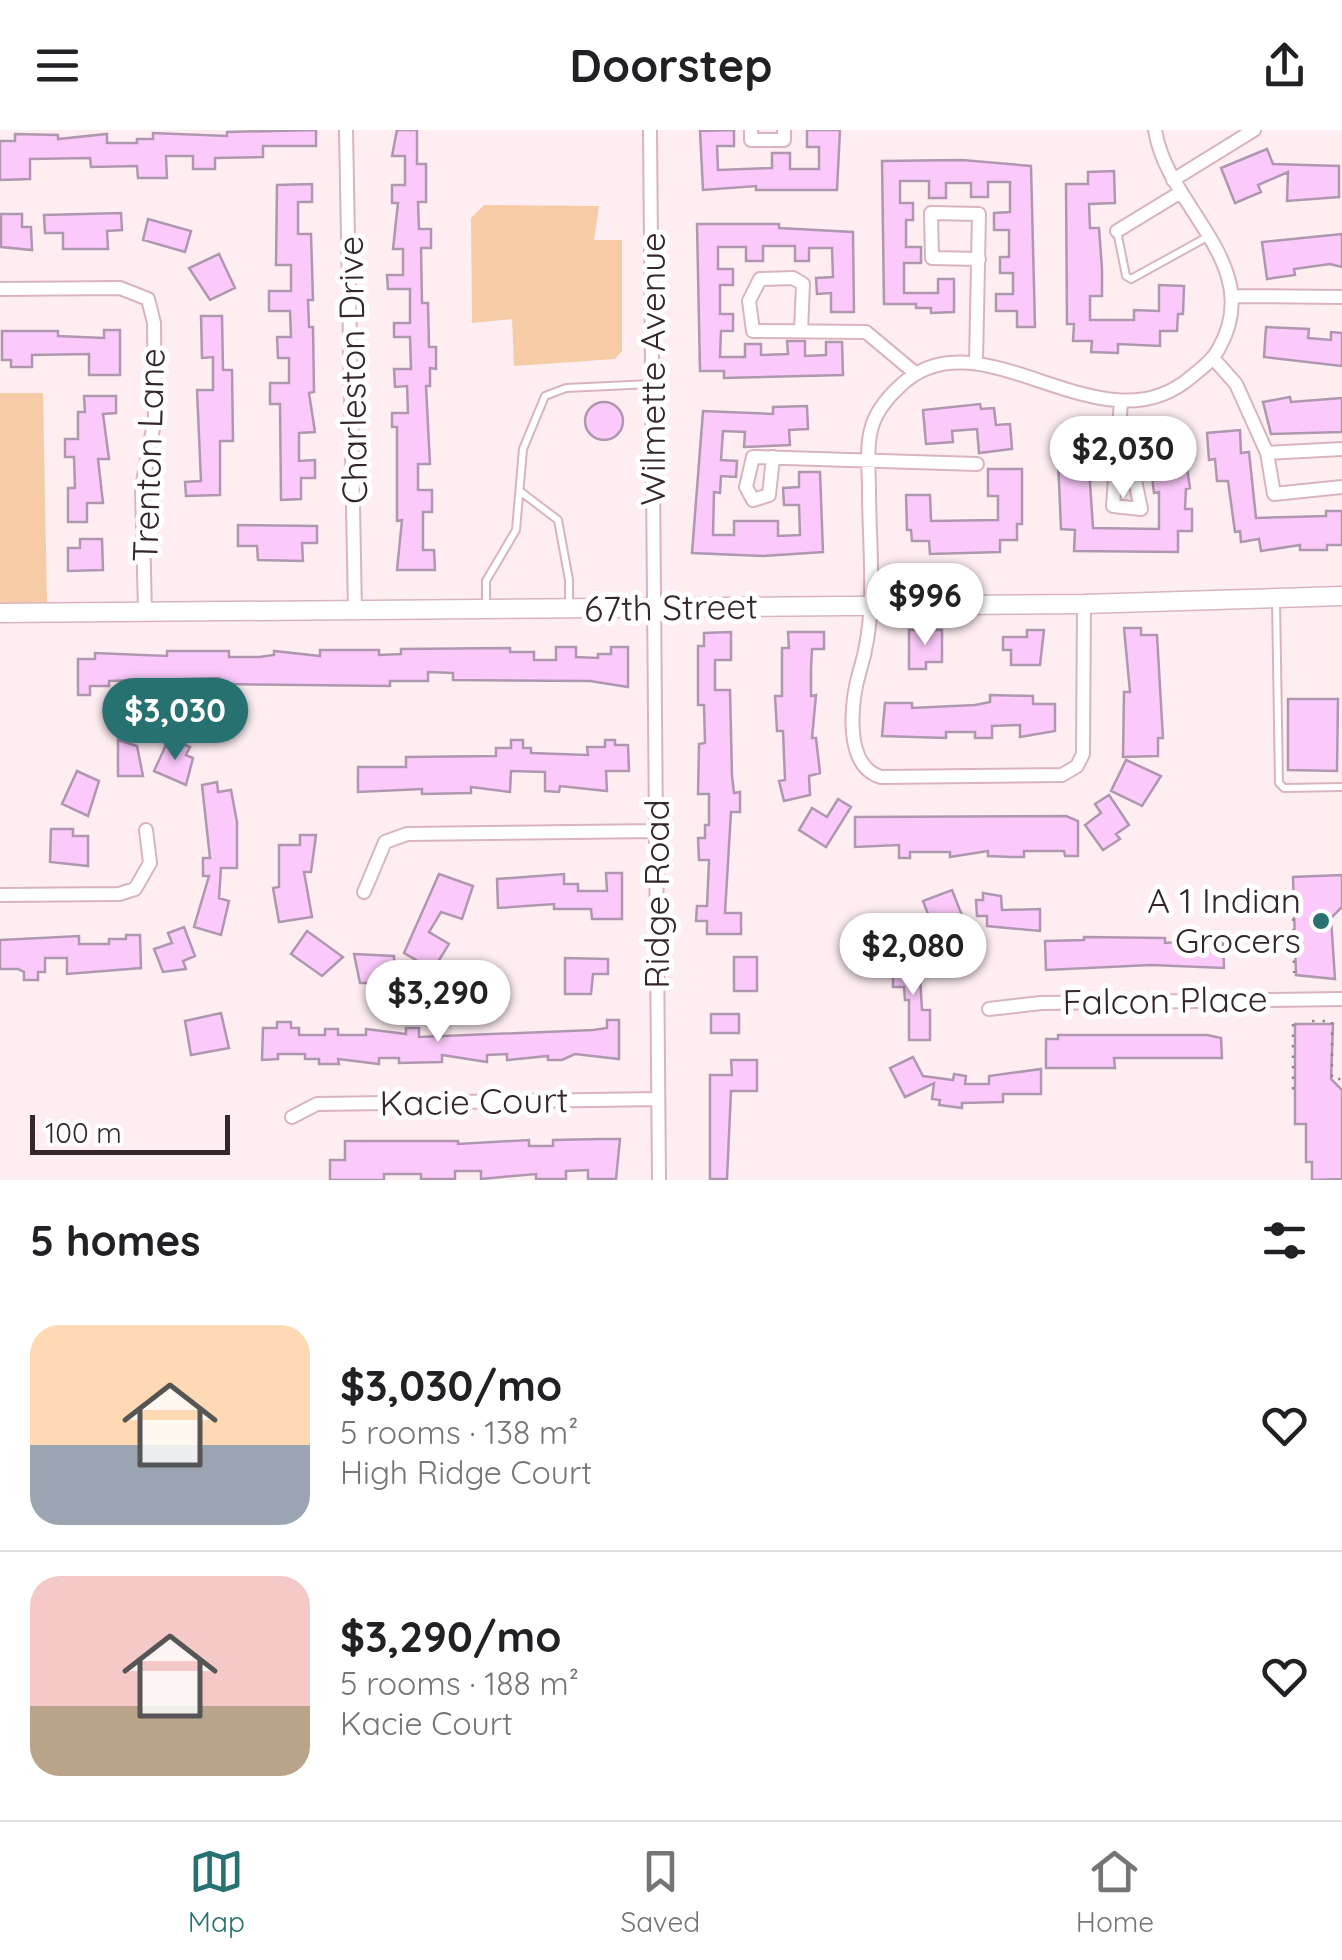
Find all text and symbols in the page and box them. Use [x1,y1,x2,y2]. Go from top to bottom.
text: Doorstep [570,37,772,93]
icon: menu [30,38,85,93]
icon: share [1257,38,1312,93]
street label: Wilmette Avenue [630,232,674,506]
street label: Charleston Drive [328,236,376,504]
street label: Trenton Lane [122,347,174,563]
pin: $2,030 [1042,416,1204,501]
text: $2,030 [1072,428,1174,468]
pin: $996 [866,563,984,648]
text: $996 [888,575,962,615]
street label: 67th Street [584,583,758,631]
pin: $3,030 [94,678,256,763]
text: $3,030 [124,690,226,730]
street label: Ridge Road [634,799,678,989]
place label: A 1 Indian Grocers [1147,878,1301,962]
marker: A 1 Indian Grocers [1310,910,1332,932]
pin: $2,080 [832,913,994,998]
text: $2,080 [862,925,964,965]
pin: $3,290 [357,960,519,1045]
text: $3,290 [387,972,489,1012]
street label: Falcon Place [1062,976,1268,1024]
street label: Kacie Court [379,1077,569,1125]
scale bar [30,1110,230,1154]
text: 100 m [45,1115,122,1150]
icon: filters [1257,1213,1312,1268]
text: 5 homes [30,1214,201,1267]
text: $3,030/mo [340,1359,562,1412]
icon: home [110,1365,230,1485]
icon: heart [1257,1398,1312,1453]
text: 5 rooms · 138 m² [340,1412,578,1452]
text: High Ridge Court [340,1452,592,1492]
text: $3,290/mo [340,1610,562,1663]
icon: home [110,1616,230,1736]
icon: heart [1257,1649,1312,1704]
text: 5 rooms · 188 m² [340,1663,579,1703]
text: Kacie Court [340,1703,513,1743]
tab: Map [188,1844,245,1939]
tab: Saved [620,1844,700,1939]
tab: Home [1076,1844,1154,1939]

